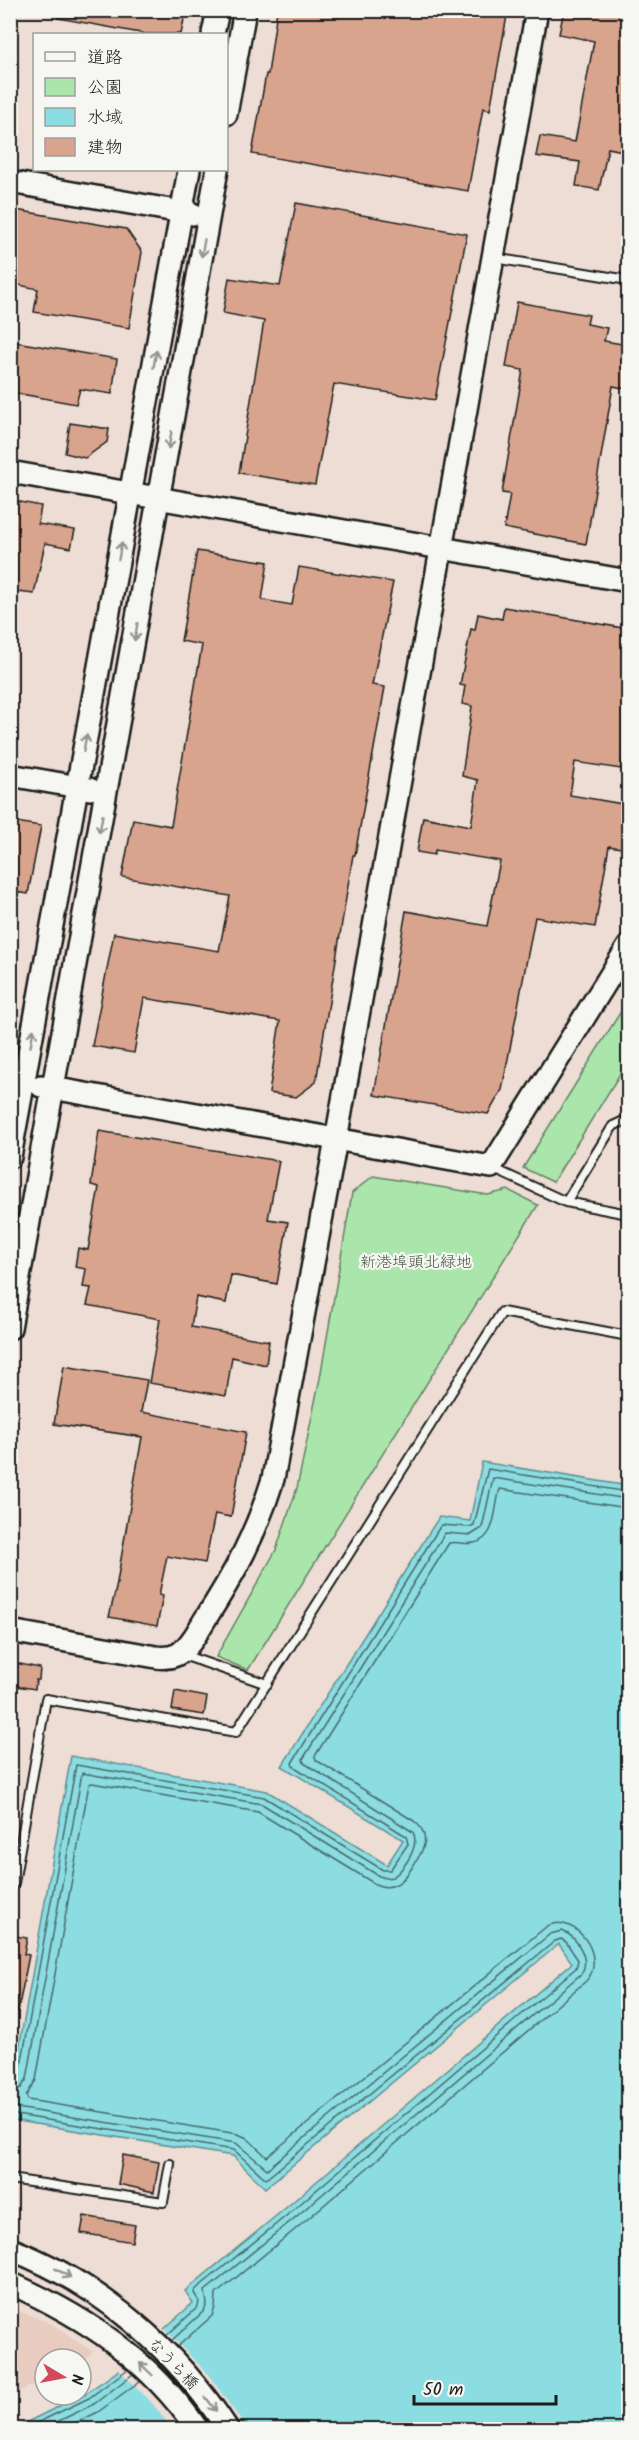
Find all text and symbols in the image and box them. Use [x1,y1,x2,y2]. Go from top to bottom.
legend [33,33,228,171]
text: 道路 [87,44,123,73]
text: 公園 [87,74,123,103]
text: 水域 [87,104,123,133]
text: 建物 [87,134,123,163]
one-way arrow [197,237,208,257]
one-way arrow [149,349,160,369]
one-way arrow [164,430,175,449]
one-way arrow [115,541,126,561]
one-way arrow [130,622,141,641]
one-way arrow [80,733,91,753]
one-way arrow [95,814,106,833]
one-way arrow [27,1028,38,1048]
park label: 新港埠頭北緑地 [360,1250,472,1275]
one-way arrow [53,2268,71,2279]
street label: なうら橋 [142,2332,204,2396]
north arrow [33,2347,93,2407]
one-way arrow [139,2362,154,2376]
scale bar [414,2368,556,2406]
text: N [63,2372,89,2386]
text: 50 m [423,2376,463,2405]
one-way arrow [205,2396,218,2412]

